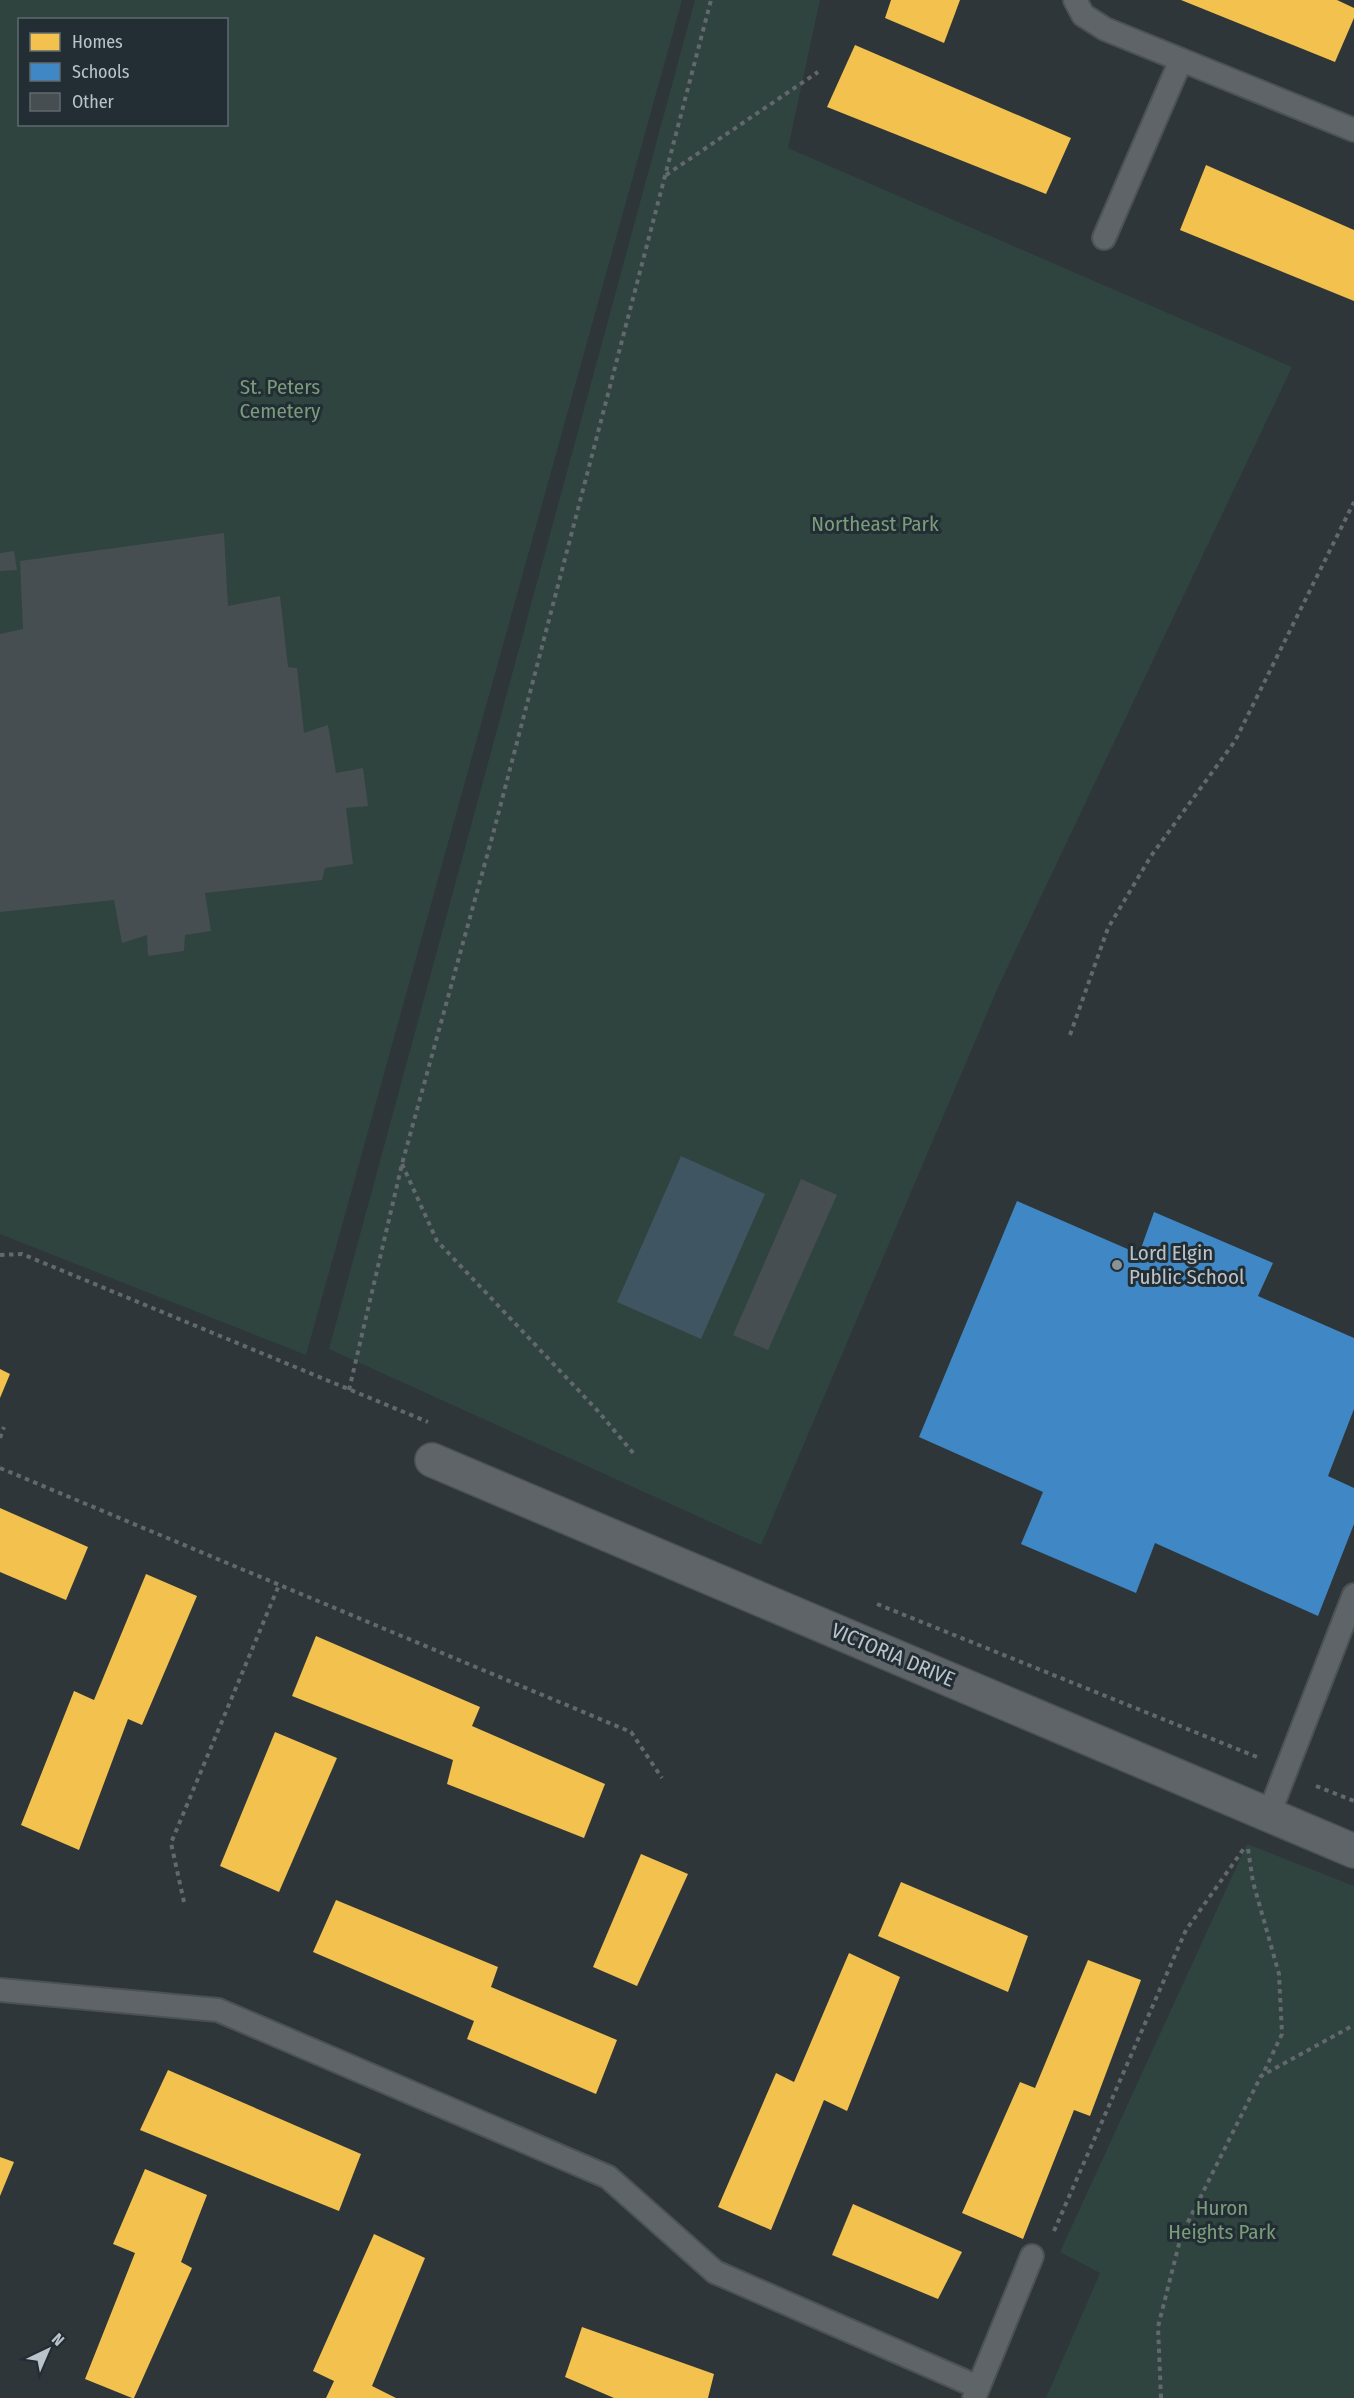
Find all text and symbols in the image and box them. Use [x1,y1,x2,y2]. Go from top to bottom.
legend [18,18,228,126]
text: Homes [72,31,123,53]
text: Schools [72,61,130,83]
text: Other [72,91,115,113]
park label: St. Peters Cemetery [240,374,321,424]
park label: Northeast Park [811,511,939,537]
place label: Lord Elgin Public School [1129,1240,1245,1290]
marker: Lord Elgin Public School [1110,1258,1124,1272]
street label: VICTORIA DRIVE [827,1617,959,1693]
park label: Huron Heights Park [1168,2195,1276,2245]
north arrow [18,2320,78,2380]
text: N [48,2329,68,2350]

